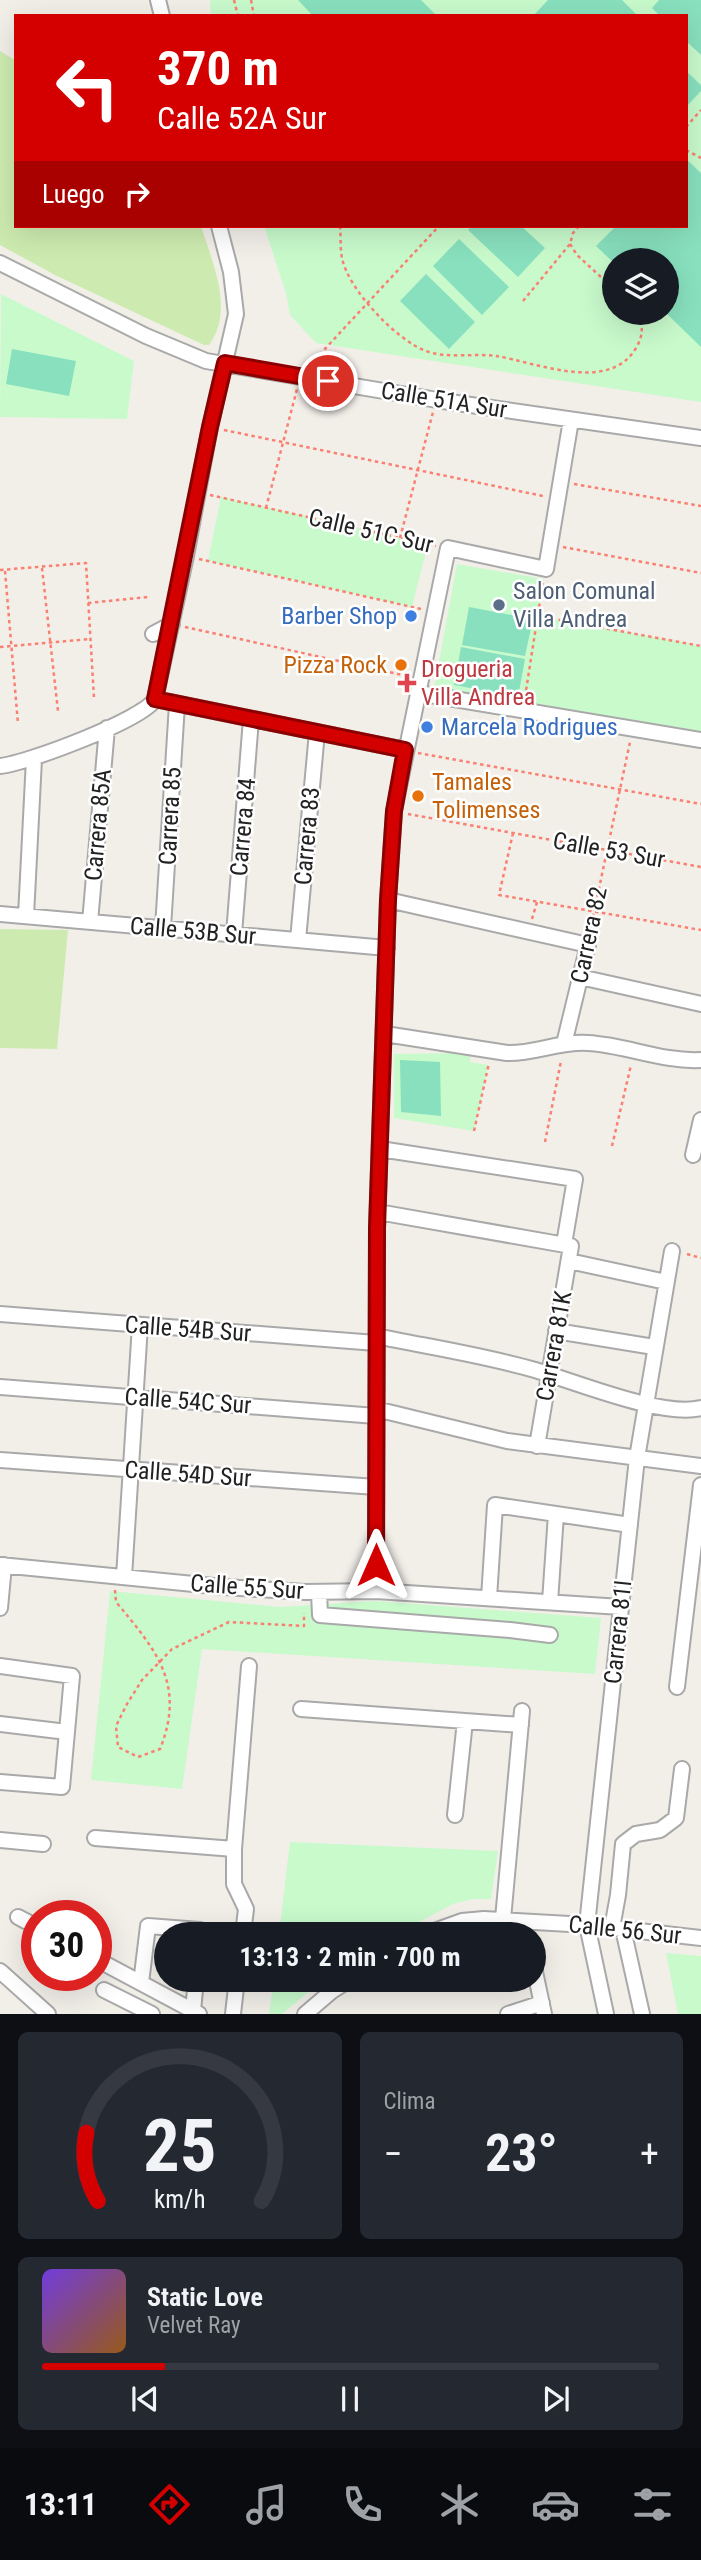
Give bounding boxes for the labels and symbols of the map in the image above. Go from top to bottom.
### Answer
pin [298,351,358,411]
street label: Calle 51A Sur [379,376,509,424]
street label: Calle 51C Sur [306,503,436,559]
place label: Salon Comunal Villa Andrea [513,577,656,633]
marker: Salon Comunal Villa Andrea [491,597,507,613]
place label: Barber Shop [281,602,397,630]
marker: Barber Shop [403,608,419,624]
place label: Pizza Rock [283,651,387,679]
place label: Drogueria Villa Andrea [421,655,535,711]
marker: Pizza Rock [393,657,409,673]
marker: Drogueria Villa Andrea [399,675,415,691]
place label: Marcela Rodrigues [441,713,618,741]
marker: Marcela Rodrigues [419,719,435,735]
street label: Carrera 85 [153,766,187,866]
street label: Carrera 85A [79,768,117,882]
place label: Tamales Tolimenses [432,768,540,824]
street label: Carrera 84 [225,777,261,877]
street label: Carrera 83 [289,786,325,886]
marker: Tamales Tolimenses [410,788,426,804]
street label: Calle 53 Sur [551,826,667,874]
street label: Carrera 82 [565,884,613,986]
street label: Calle 53B Sur [129,912,257,950]
street label: Carrera 81K [531,1289,577,1403]
street label: Calle 54B Sur [124,1311,252,1347]
street label: Calle 54C Sur [124,1383,252,1419]
street label: Calle 54D Sur [124,1456,252,1492]
position arrow [339,1528,413,1602]
street label: Calle 55 Sur [189,1569,305,1605]
street label: Carrera 81I [599,1579,637,1685]
speed limit sign: 30 [21,1900,112,1991]
street label: Calle 56 Sur [567,1910,683,1950]

